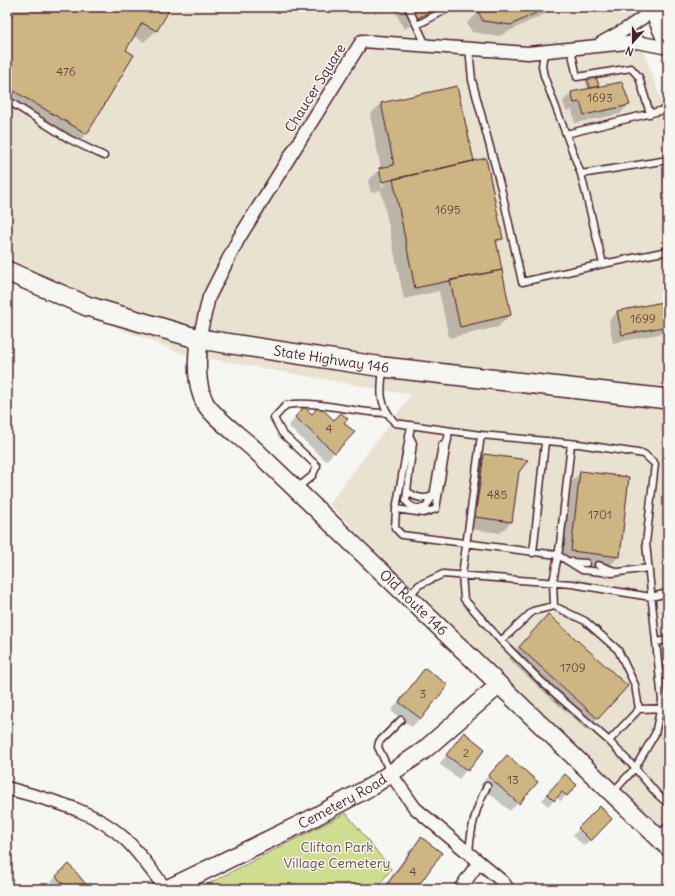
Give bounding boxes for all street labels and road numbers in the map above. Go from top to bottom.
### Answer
street label: Chaucer Square [281,40,349,136]
street label: State Highway 146 [272,341,390,377]
street label: Old Route 146 [376,566,451,639]
street label: Cemetery Road [295,770,390,833]

